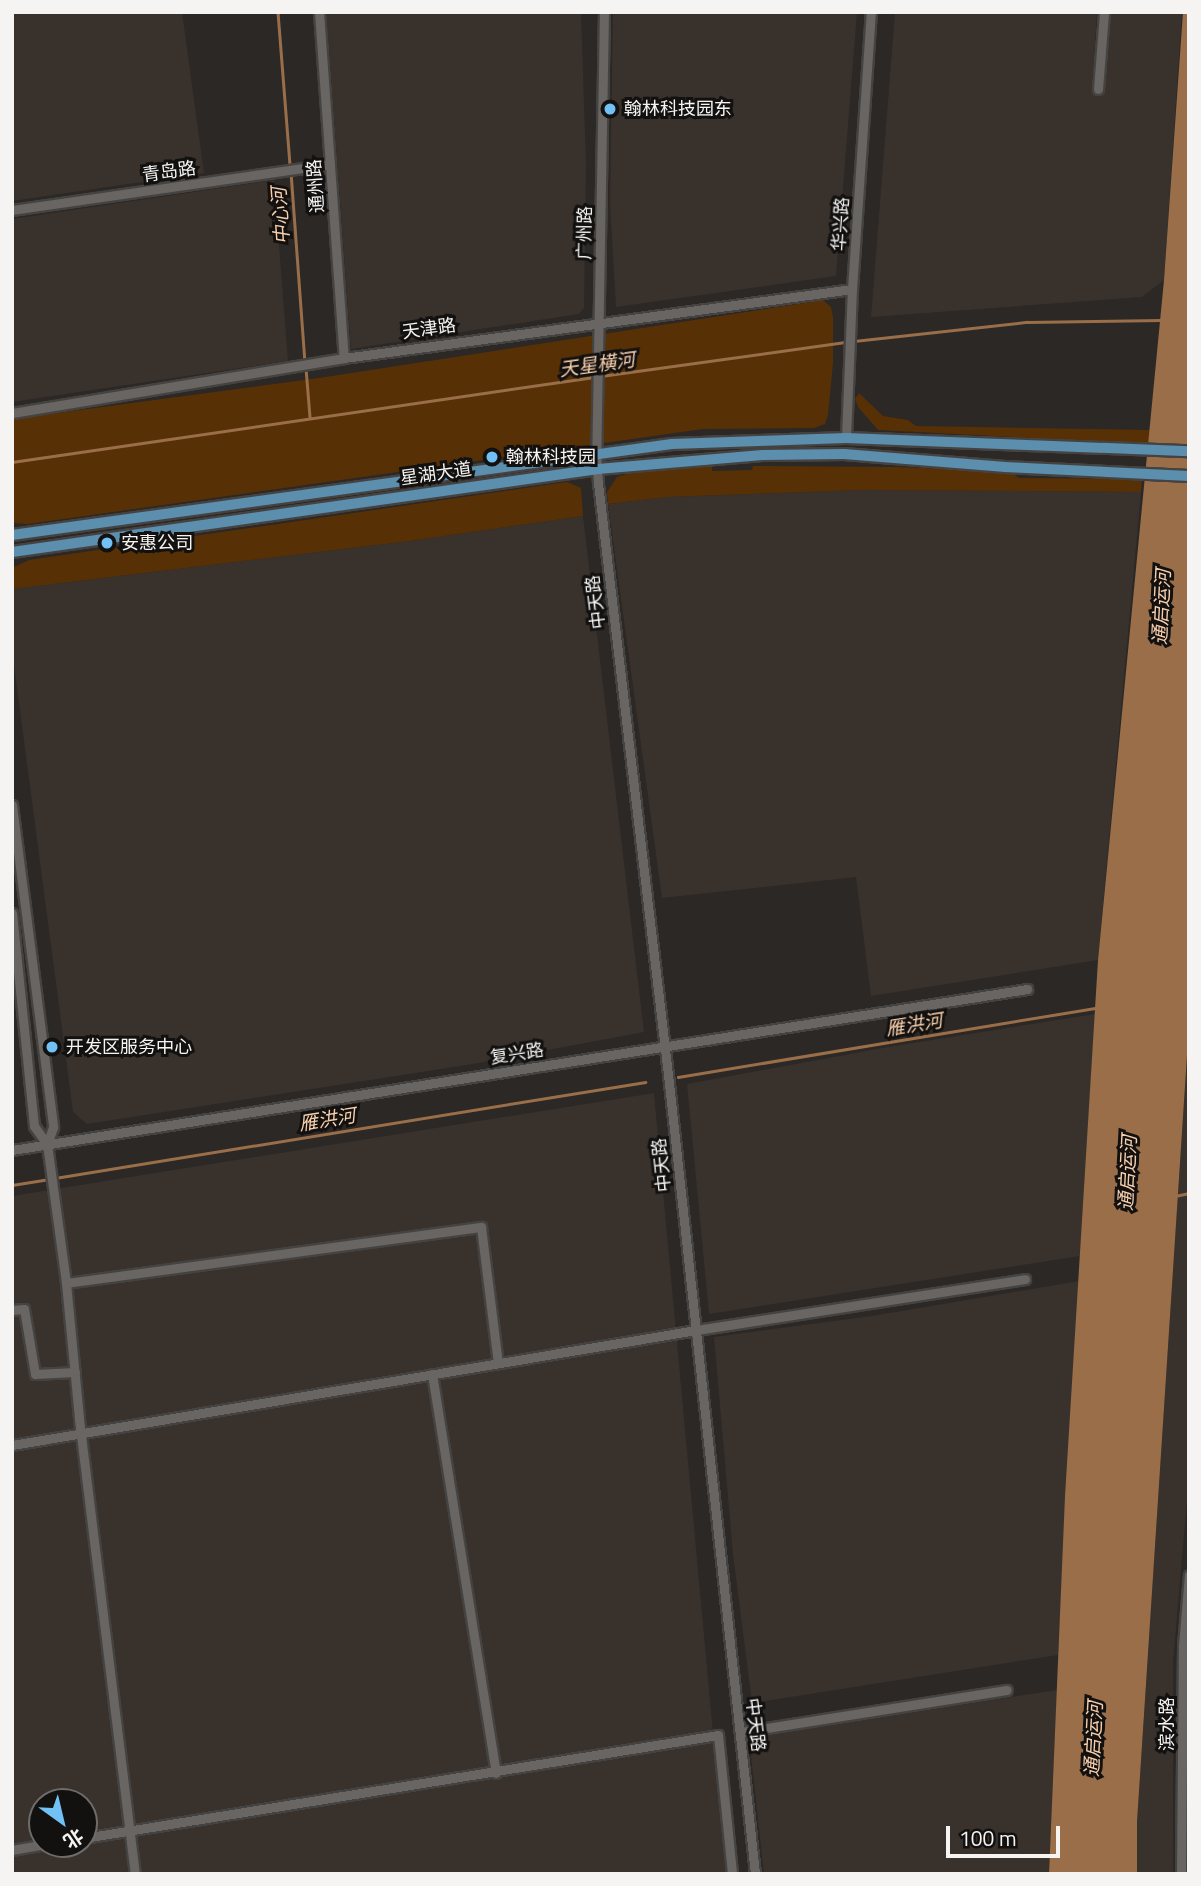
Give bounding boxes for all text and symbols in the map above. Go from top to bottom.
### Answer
place label: 翰林科技园东 [624,98,732,120]
marker: 翰林科技园东 [602,101,618,117]
street label: 青岛路 [141,158,197,186]
street label: 通州路 [303,158,329,214]
water label: 中心河 [267,187,293,245]
street label: 华兴路 [828,196,854,252]
street label: 广州路 [574,206,596,260]
street label: 天津路 [401,315,457,343]
water label: 天星横河 [558,347,636,381]
place label: 翰林科技园 [506,446,596,468]
marker: 翰林科技园 [484,449,500,465]
street label: 星湖大道 [399,458,473,490]
place label: 安惠公司 [121,532,193,554]
marker: 安惠公司 [99,535,115,551]
water label: 通启运河 [1148,568,1174,646]
street label: 中天路 [582,574,610,630]
water label: 雁洪河 [884,1008,944,1040]
place label: 开发区服务中心 [66,1036,192,1058]
marker: 开发区服务中心 [44,1039,60,1055]
street label: 复兴路 [489,1039,545,1069]
water label: 雁洪河 [297,1103,357,1135]
water label: 通启运河 [1114,1134,1140,1212]
street label: 中天路 [648,1137,676,1193]
street label: 中天路 [741,1697,769,1753]
street label: 滨水路 [1156,1697,1178,1751]
water label: 通启运河 [1080,1700,1106,1778]
north arrow [28,1788,98,1858]
scale bar [949,1812,1063,1856]
text: 北 [58,1822,90,1856]
text: 100 m [959,1822,1016,1854]

